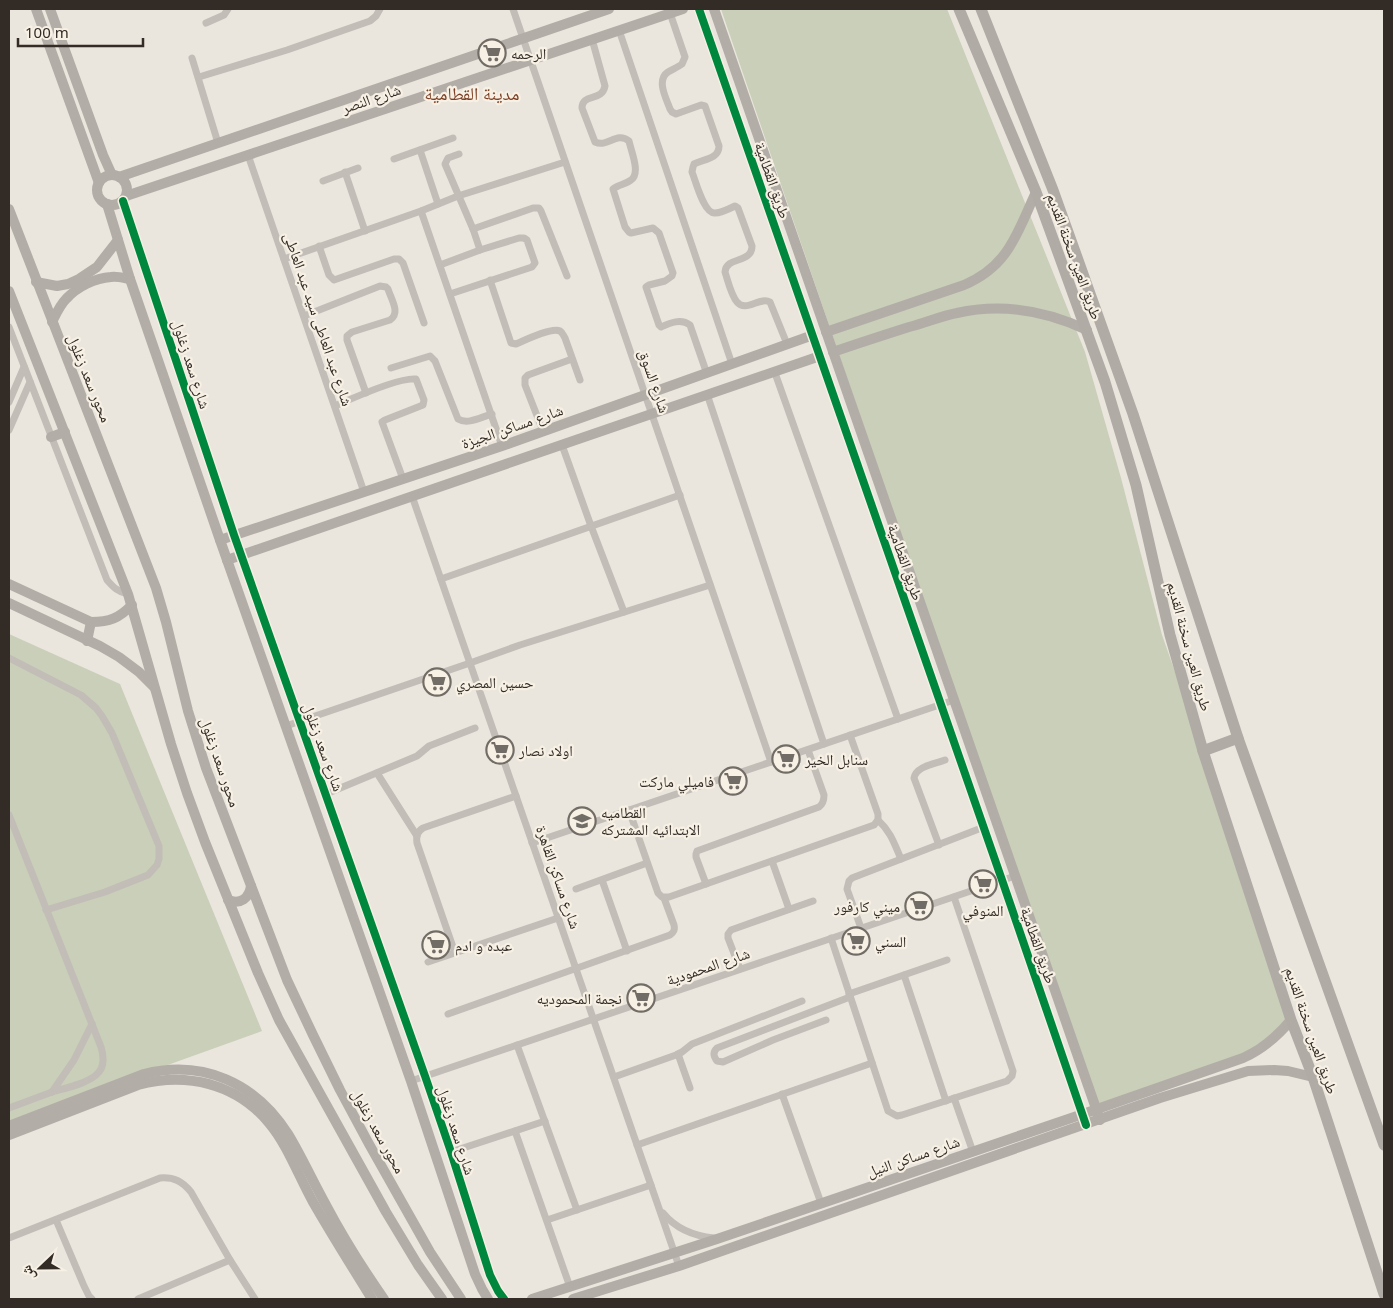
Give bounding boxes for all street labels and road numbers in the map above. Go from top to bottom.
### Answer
street label: شارع النصر [338,79,404,119]
street label: طريق القطامية [750,139,795,221]
street label: طريق العين سخنة القديم [1042,190,1107,322]
street label: شارع عبد العاطى سيد عبد العاطى [279,229,358,409]
street label: شارع سعد زغلول [167,317,216,412]
street label: محور سعد زغلول [62,331,117,426]
street label: شارع السوق [634,347,675,416]
street label: شارع مساكن الجيزة [459,399,566,454]
street label: طريق القطامية [883,521,928,603]
street label: طريق العين سخنة القديم [1162,579,1217,713]
street label: شارع سعد زغلول [298,700,349,794]
street label: محور سعد زغلول [195,714,246,810]
street label: شارع مساكن القاهرة [531,823,586,932]
street label: طريق القطامية [1016,904,1061,986]
street label: شارع المحمودية [664,942,753,991]
street label: طريق العين سخنة القديم [1280,964,1343,1097]
street label: شارع سعد زغلول [432,1083,481,1178]
street label: محور سعد زغلول [347,1085,411,1177]
street label: شارع مساكن النيل [864,1131,963,1182]

